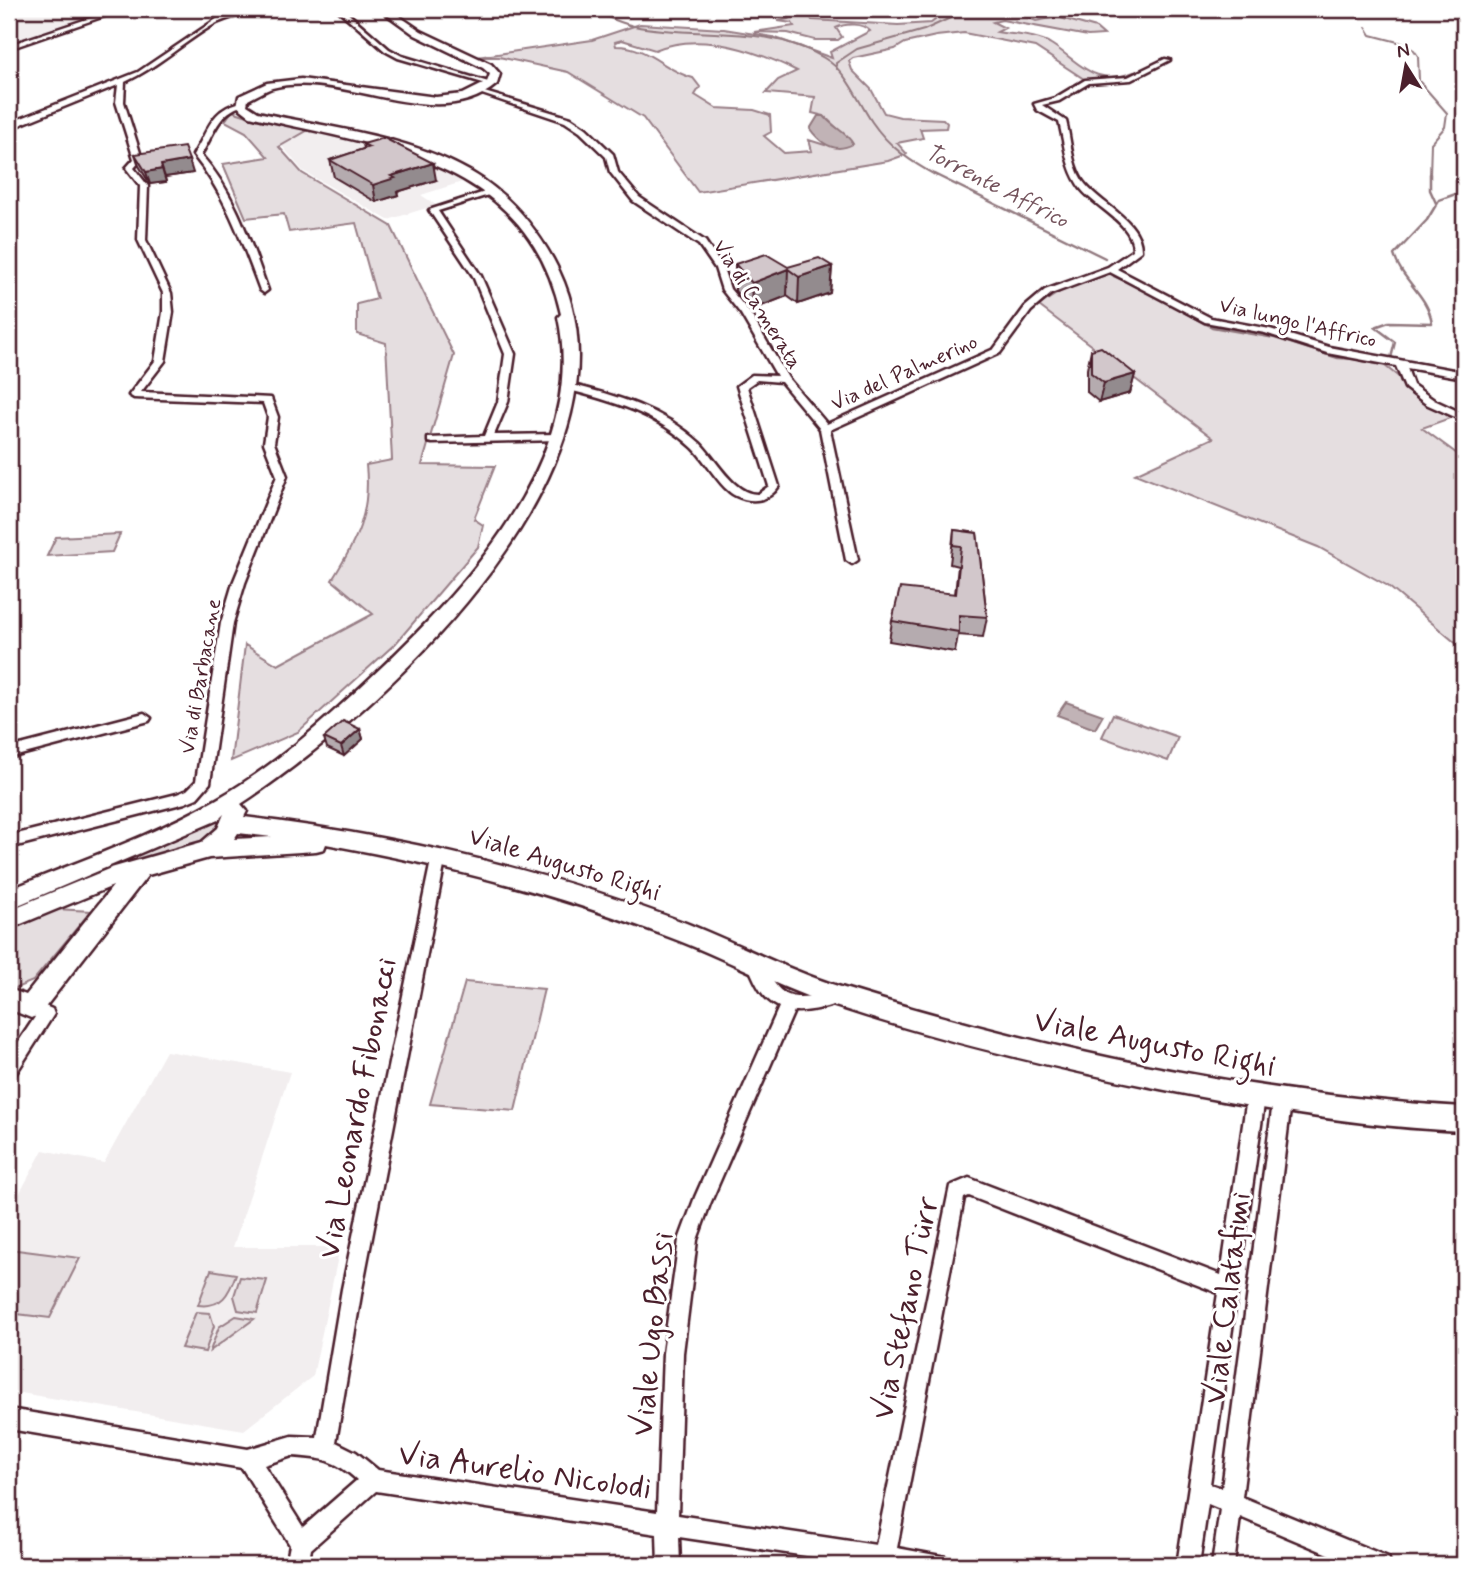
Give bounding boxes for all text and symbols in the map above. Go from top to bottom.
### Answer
north arrow [1372,32,1442,102]
text: N [1394,37,1412,64]
water label: Torrente Affrico [919,138,1074,236]
street label: Via di Camerata [706,234,808,375]
street label: Via lungo l'Affrico [1216,291,1379,356]
street label: Via del Palmerino [827,328,982,418]
street label: Via di Barbacane [174,596,228,756]
street label: Viale Augusto Righi [463,820,665,913]
street label: Via Leonardo Fibonacci [308,954,408,1263]
street label: Viale Augusto Righi [1030,1000,1279,1091]
street label: Viale Calatafimi [1194,1190,1262,1407]
street label: Via Stefano Türr [862,1192,950,1424]
street label: Viale Ugo Bassi [621,1230,685,1438]
street label: Via Aurelio Nicolodi [396,1433,654,1511]

